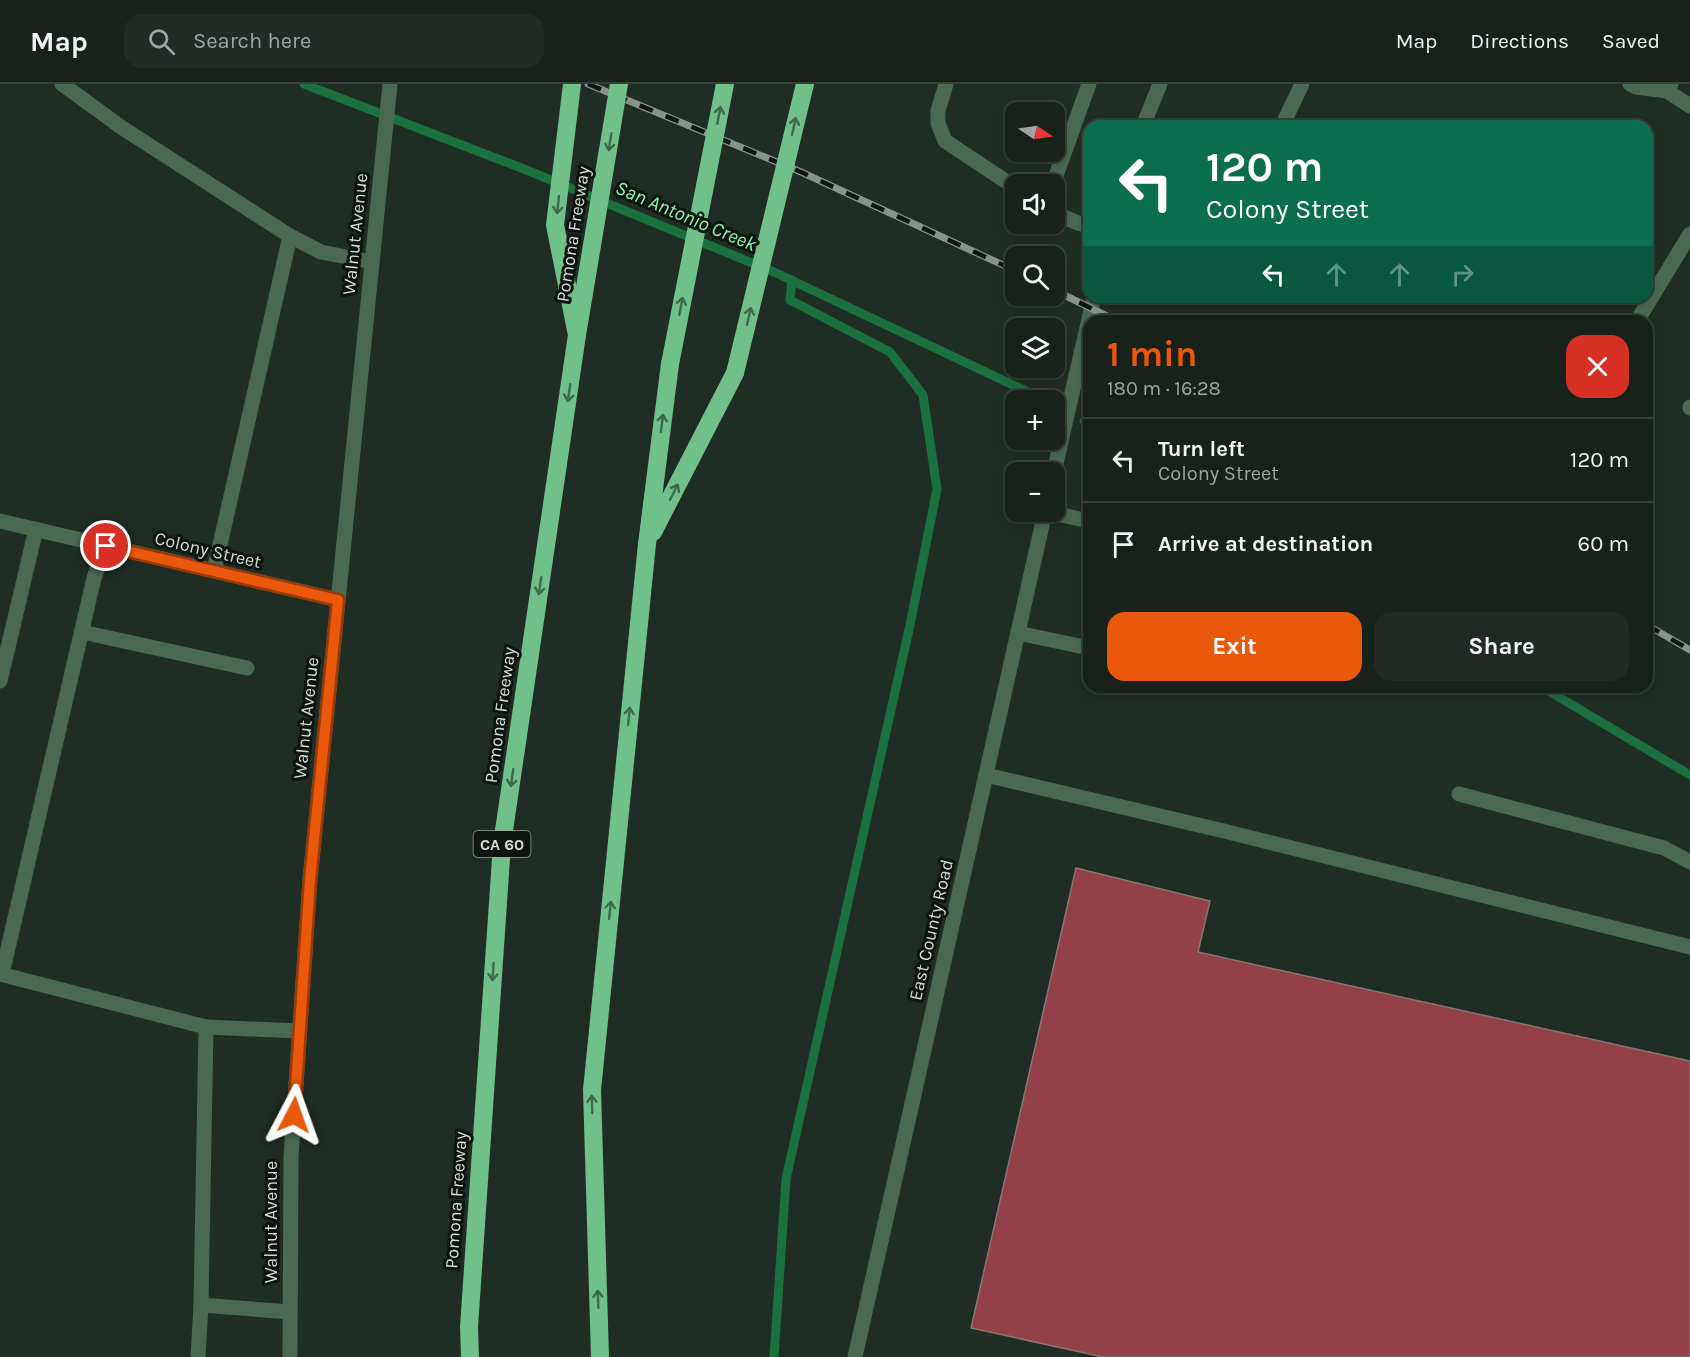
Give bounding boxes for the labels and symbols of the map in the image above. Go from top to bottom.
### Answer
north arrow [1005,102,1065,162]
one-way arrow [714,105,725,125]
one-way arrow [789,117,801,136]
one-way arrow [604,131,615,151]
street label: Pomona Freeway [551,164,595,304]
street label: Walnut Avenue [338,172,372,296]
water label: San Antonio Creek [612,176,761,256]
one-way arrow [552,194,563,214]
one-way arrow [676,297,687,316]
one-way arrow [743,307,755,326]
one-way arrow [563,382,574,402]
one-way arrow [657,414,668,434]
one-way arrow [668,483,680,501]
pin [80,520,131,571]
street label: Colony Street [153,527,264,573]
one-way arrow [535,575,546,595]
street label: Pomona Freeway [480,645,521,785]
street label: Walnut Avenue [289,656,323,780]
one-way arrow [624,706,635,726]
one-way arrow [506,768,517,788]
road number: CA 60 [474,831,530,857]
street label: East County Road [904,857,958,1003]
one-way arrow [605,900,616,920]
one-way arrow [488,962,499,982]
position arrow [262,1083,326,1147]
one-way arrow [586,1094,598,1114]
street label: Pomona Freeway [440,1130,472,1269]
street label: Walnut Avenue [260,1161,282,1283]
one-way arrow [592,1289,604,1309]

